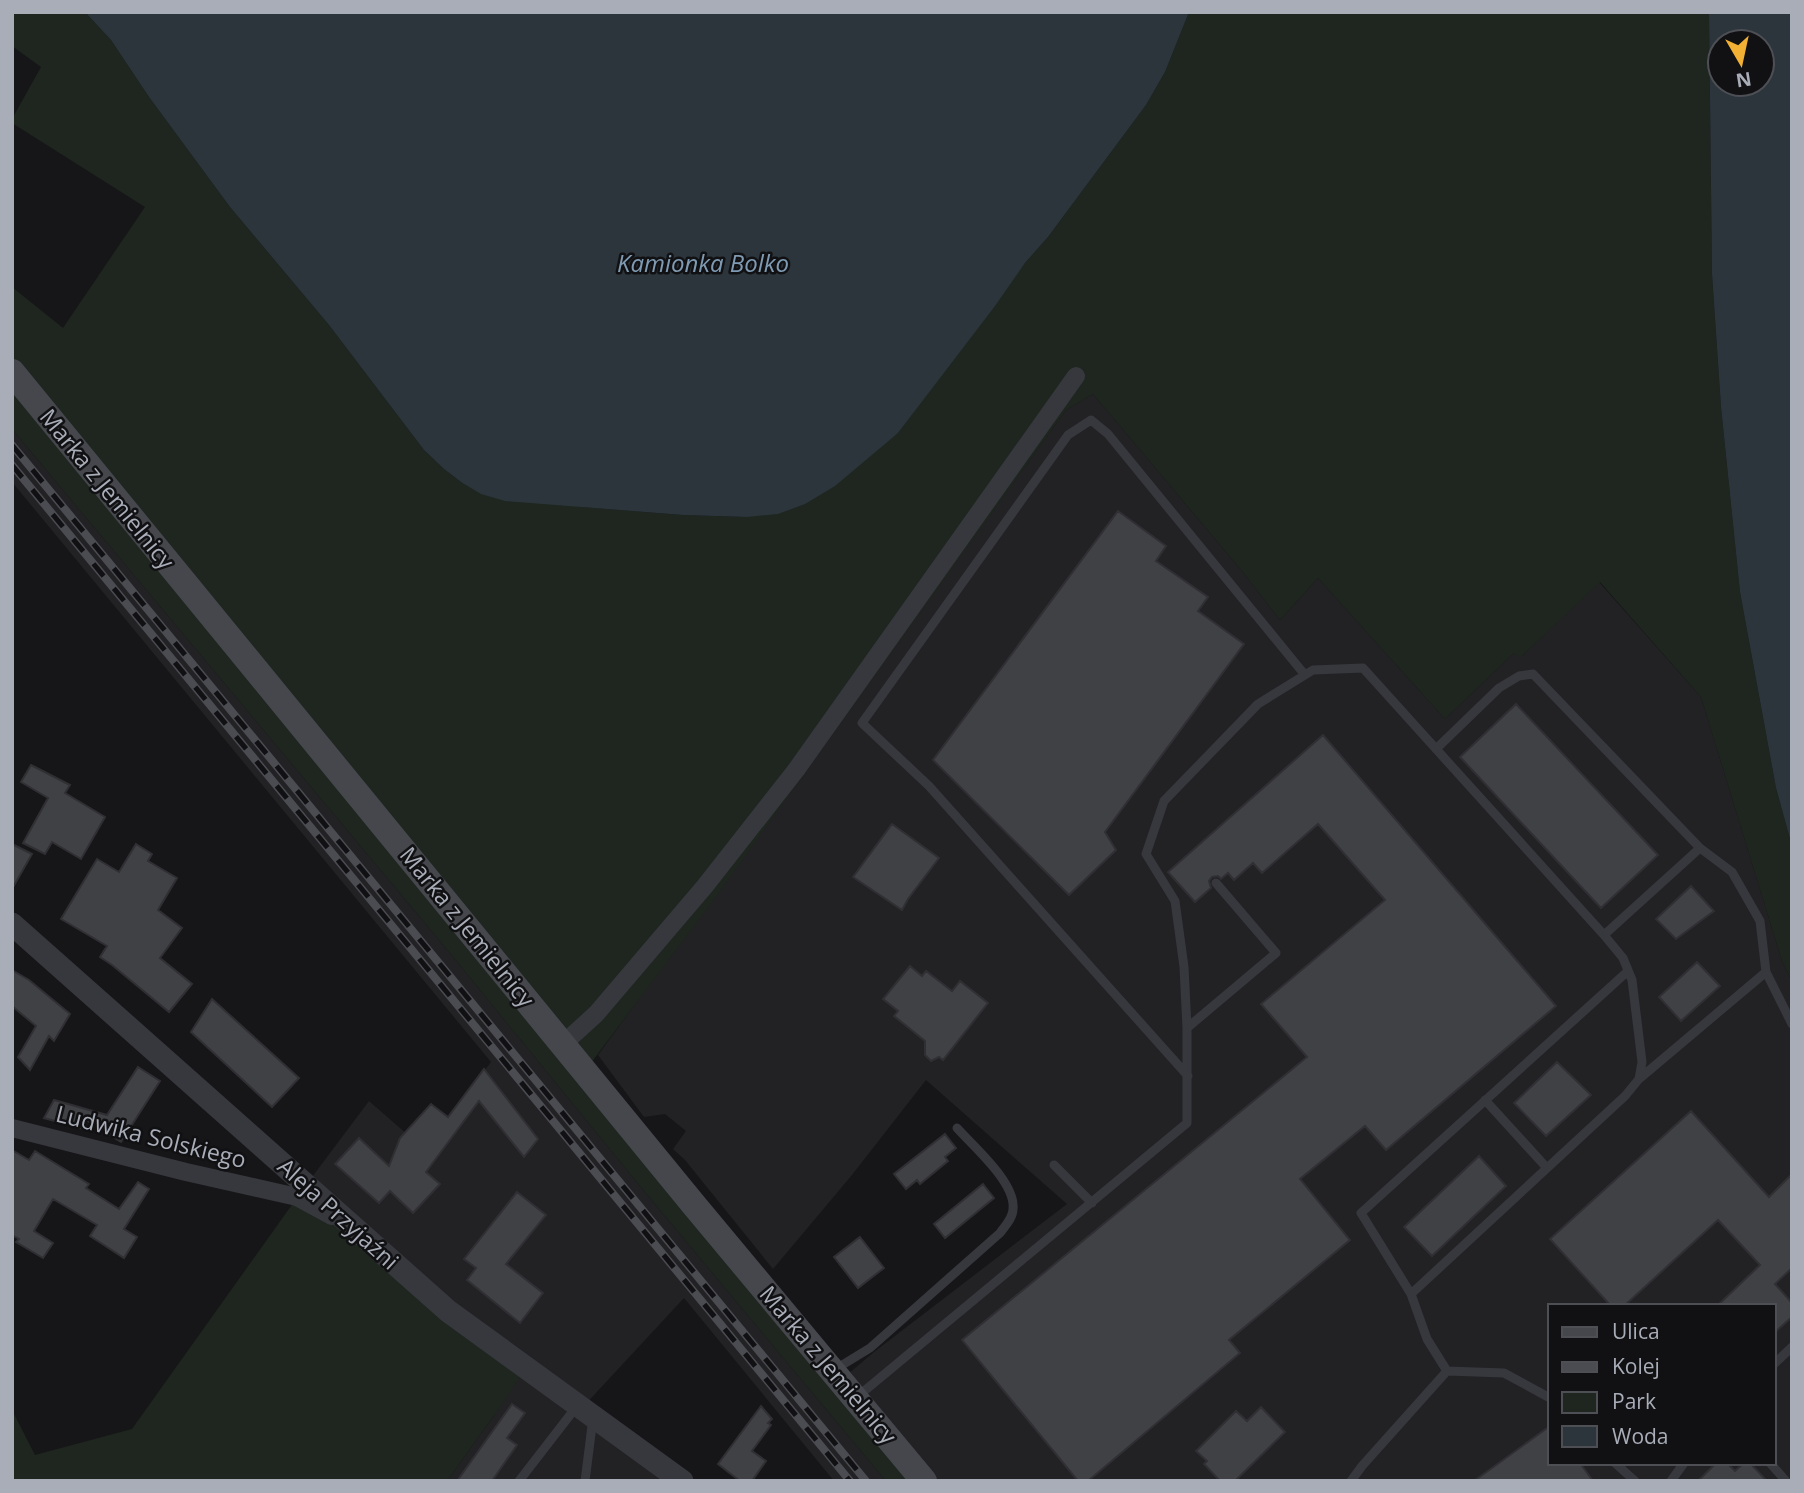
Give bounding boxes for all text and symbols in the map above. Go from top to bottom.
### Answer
north arrow [1706,28,1776,98]
text: N [1734,66,1753,94]
water label: Kamionka Bolko [617,246,789,279]
street label: Marka z Jemielnicy [33,401,183,576]
street label: Marka z Jemielnicy [393,839,543,1014]
street label: Ludwika Solskiego [53,1097,250,1175]
street label: Aleja Przyjaźni [271,1150,406,1276]
street label: Marka z Jemielnicy [753,1278,905,1451]
legend [1548,1304,1776,1465]
text: Ulica [1612,1317,1660,1345]
text: Kolej [1612,1352,1660,1380]
text: Park [1612,1387,1656,1415]
text: Woda [1612,1422,1669,1450]

